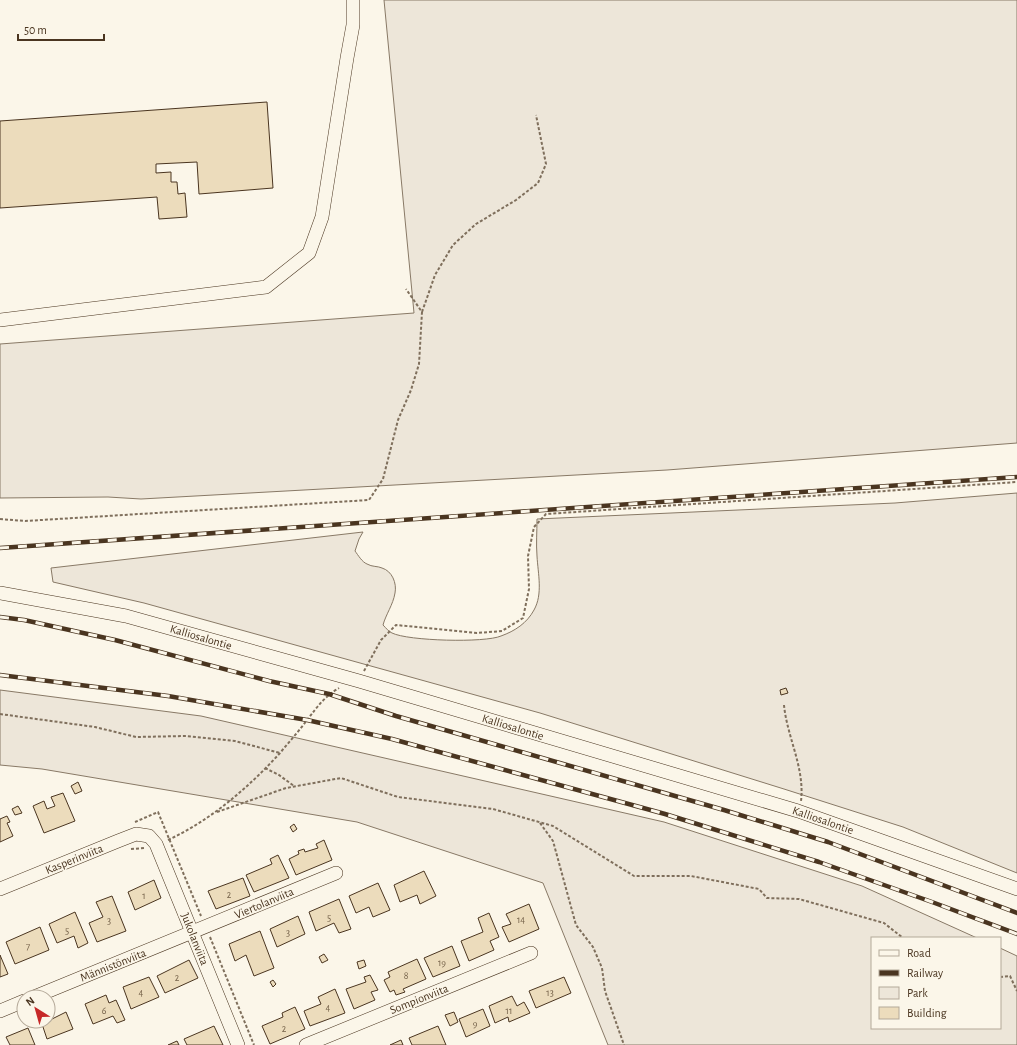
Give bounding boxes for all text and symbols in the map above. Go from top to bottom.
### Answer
scale bar [18,16,104,42]
text: 50 m [24,24,47,36]
street label: Kalliosalontie [169,622,233,652]
street label: Kalliosalontie [481,712,545,742]
street label: Kalliosalontie [791,804,855,836]
street label: Kasperinviita [43,842,105,876]
street label: Viertolanviita [233,885,296,921]
house number: 2 [227,890,232,900]
house number: 1 [142,891,146,901]
street label: Jukolanviita [179,911,211,967]
house number: 5 [327,913,331,923]
house number: 14 [517,915,525,925]
house number: 3 [107,916,111,926]
house number: 5 [65,926,69,936]
house number: 3 [286,928,290,938]
legend [871,937,1001,1029]
house number: 7 [26,942,30,952]
street label: Männistönviita [78,946,148,984]
text: Road [907,947,931,959]
house number: 19 [438,958,446,968]
text: Railway [907,967,943,980]
house number: 8 [404,971,409,981]
house number: 2 [175,973,180,983]
street label: Sompionviita [388,982,450,1016]
text: Park [907,987,928,999]
house number: 4 [139,988,144,998]
house number: 13 [546,988,554,998]
north arrow [16,989,56,1029]
text: N [24,995,37,1008]
house number: 4 [326,1003,331,1013]
house number: 6 [102,1006,107,1016]
house number: 11 [506,1006,512,1016]
text: Building [907,1007,947,1019]
house number: 9 [473,1019,478,1029]
house number: 2 [282,1024,287,1034]

